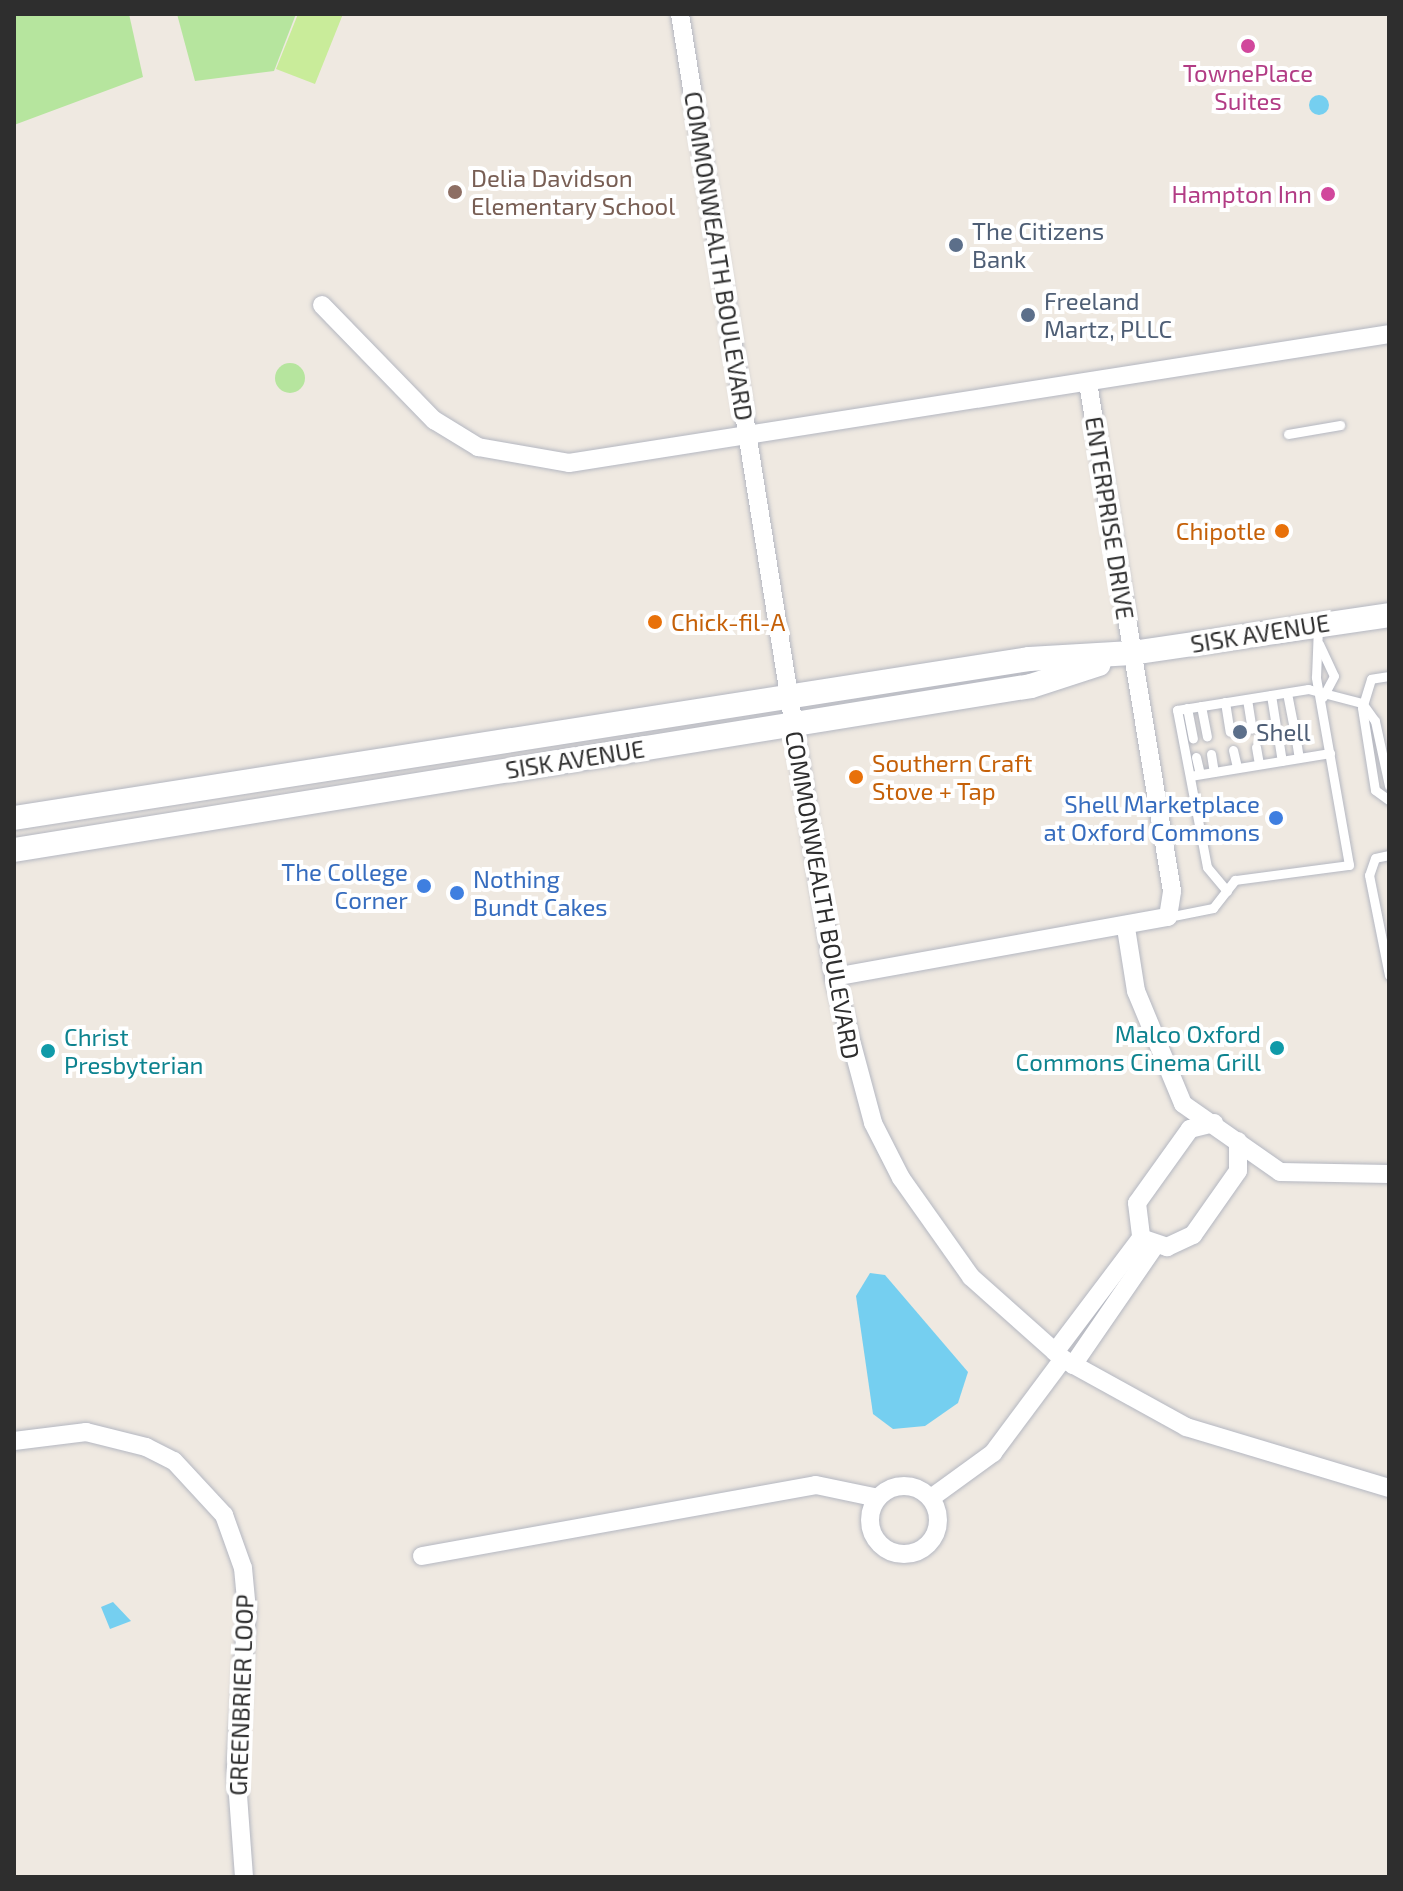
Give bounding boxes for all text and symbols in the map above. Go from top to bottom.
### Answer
marker: TownePlace Suites [1239,37,1257,55]
place label: TownePlace Suites [1183,59,1313,115]
street label: COMMONWEALTH BOULEVARD [679,89,759,423]
place label: Delia Davidson Elementary School [471,164,676,220]
place label: Hampton Inn [1172,180,1312,208]
marker: Delia Davidson Elementary School [446,183,464,201]
marker: Hampton Inn [1319,185,1337,203]
place label: The Citizens Bank [972,217,1104,273]
marker: The Citizens Bank [947,236,965,254]
place label: Freeland Martz, PLLC [1044,287,1172,343]
marker: Freeland Martz, PLLC [1019,306,1037,324]
street label: ENTERPRISE DRIVE [1080,414,1140,622]
place label: Chipotle [1176,517,1266,545]
marker: Chipotle [1273,522,1291,540]
place label: Chick-fil-A [671,608,785,636]
street label: SISK AVENUE [1188,608,1332,658]
marker: Chick-fil-A [646,613,664,631]
place label: Shell [1256,718,1311,746]
marker: Shell [1231,723,1249,741]
street label: COMMONWEALTH BOULEVARD [780,729,866,1061]
street label: SISK AVENUE [503,734,647,784]
place label: Southern Craft Stove + Tap [872,749,1032,805]
marker: Southern Craft Stove + Tap [847,768,865,786]
place label: Shell Marketplace at Oxford Commons [1043,790,1260,846]
marker: Shell Marketplace at Oxford Commons [1267,809,1285,827]
place label: The College Corner [281,858,408,914]
place label: Nothing Bundt Cakes [473,865,608,921]
marker: The College Corner [415,877,433,895]
marker: Nothing Bundt Cakes [448,884,466,902]
place label: Malco Oxford Commons Cinema Grill [1016,1020,1261,1076]
place label: Christ Presbyterian [64,1023,204,1079]
marker: Malco Oxford Commons Cinema Grill [1268,1039,1286,1057]
marker: Christ Presbyterian [39,1042,57,1060]
street label: GREENBRIER LOOP [223,1594,259,1796]

